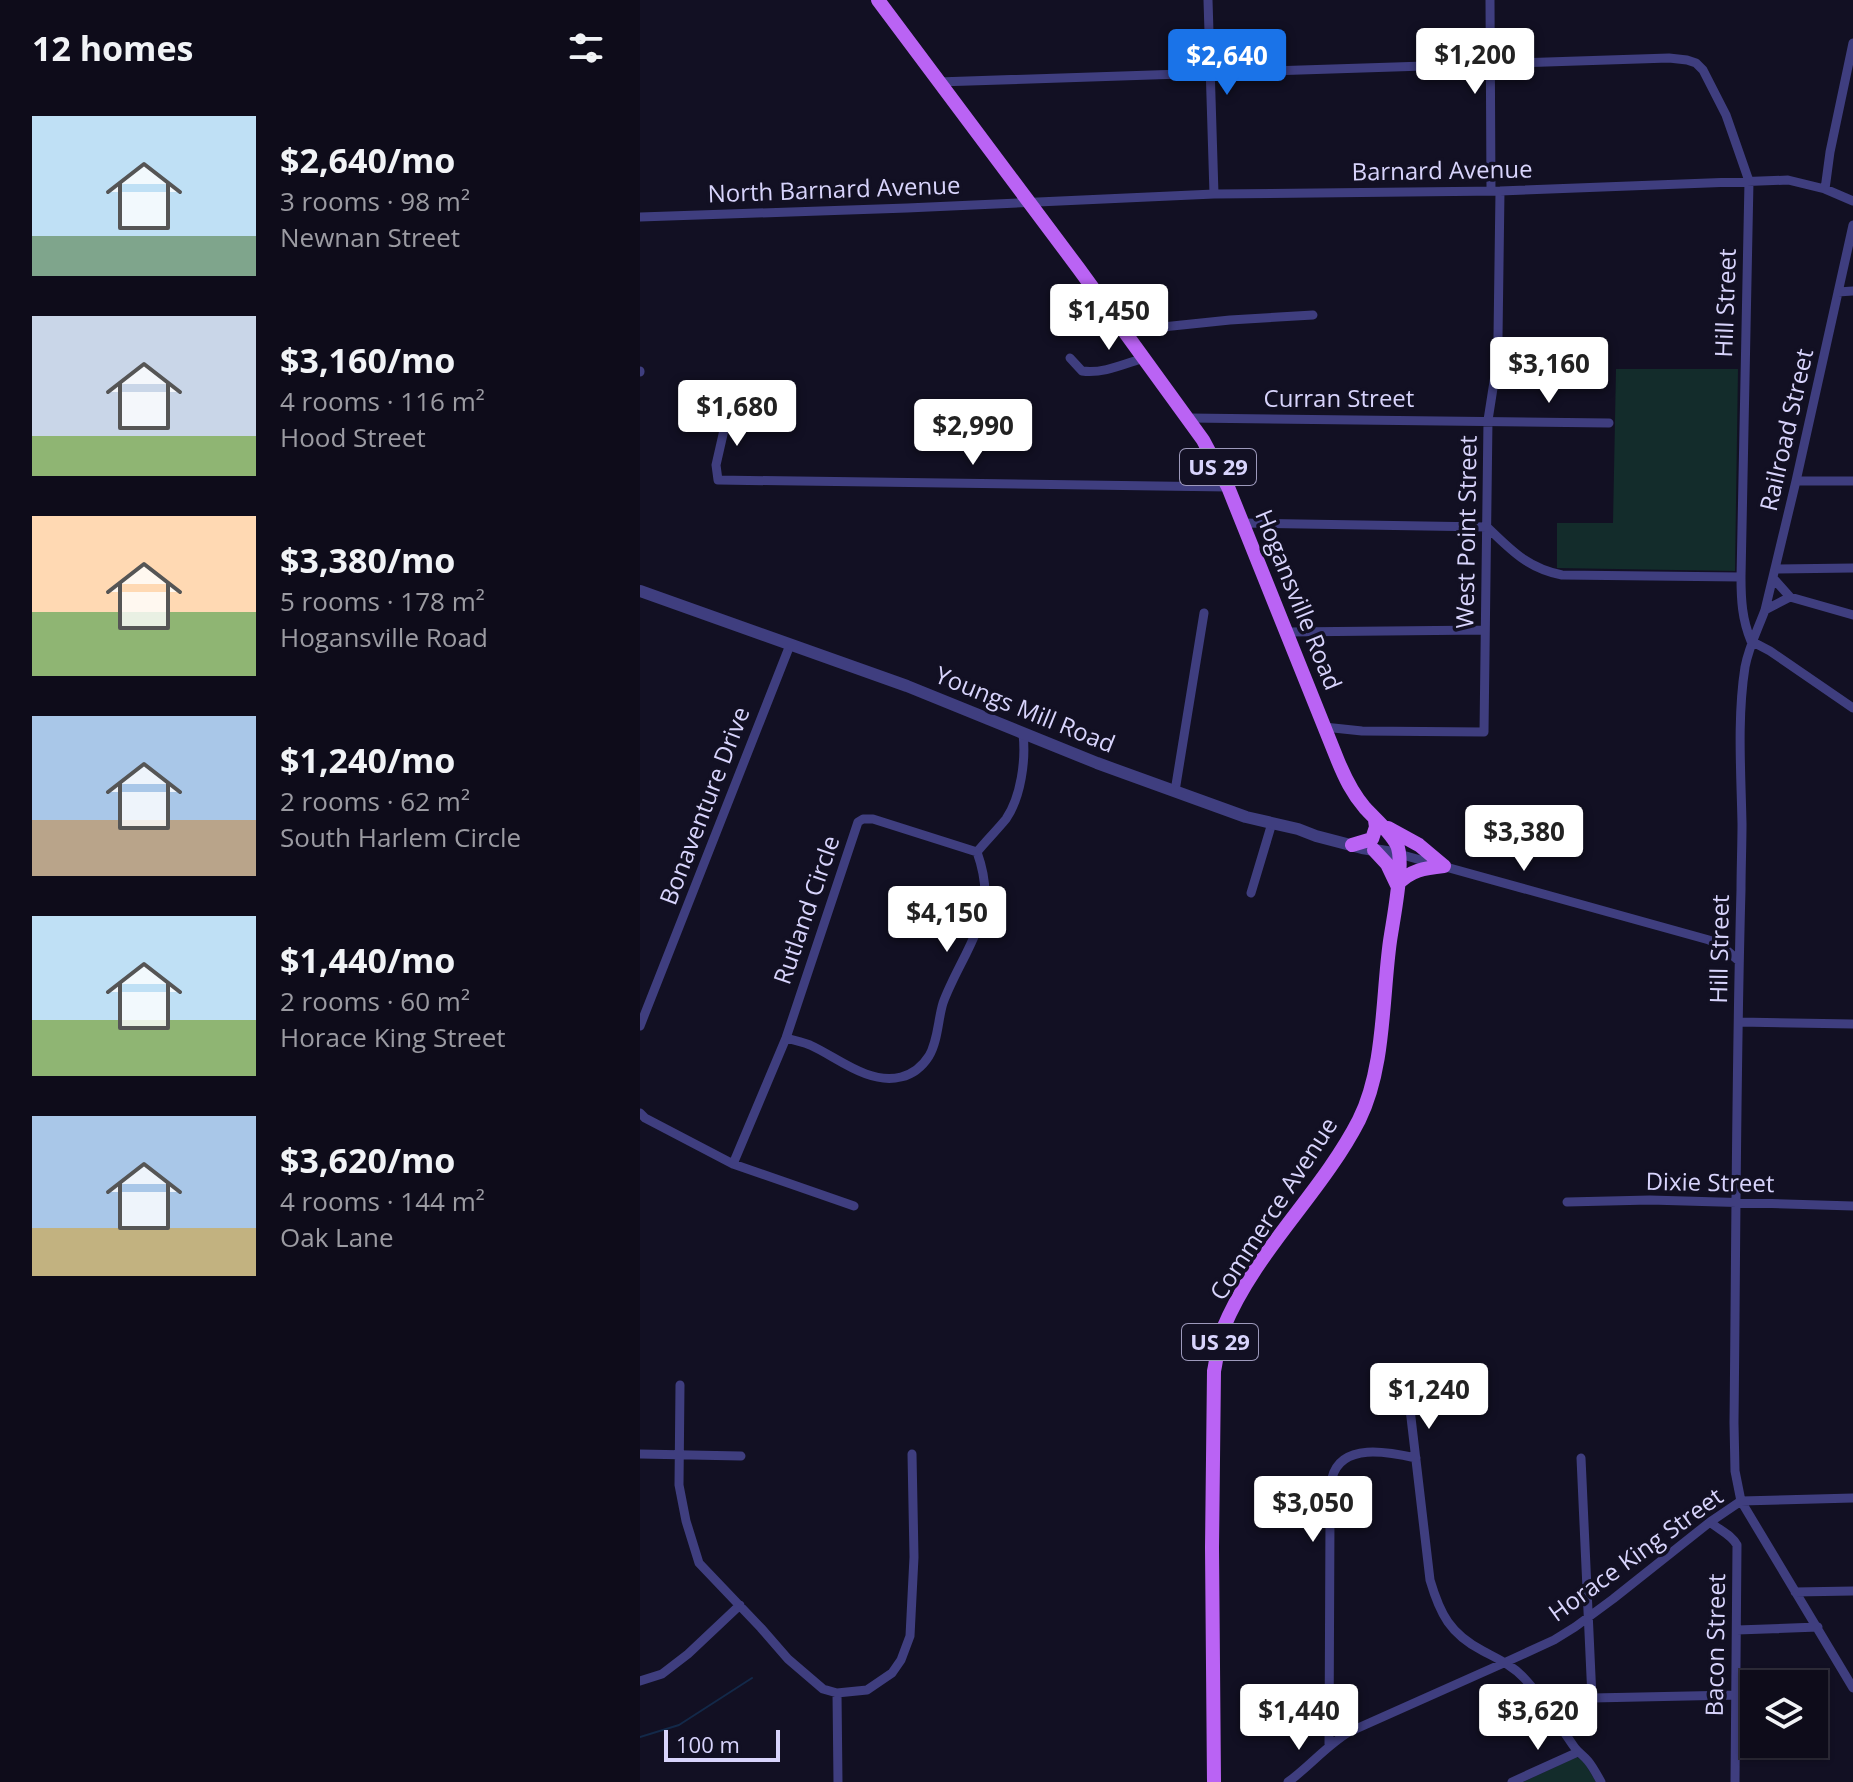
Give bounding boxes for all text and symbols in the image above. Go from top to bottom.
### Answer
text: 12 homes [32,25,193,71]
icon: filters [564,26,608,70]
pin: $1,200 [1410,28,1540,96]
pin: $2,640 [1162,29,1292,97]
text: $1,200 [1434,36,1516,72]
text: $2,640 [1186,37,1268,73]
text: $2,640/mo [280,137,455,183]
icon: home [96,148,192,244]
street label: Barnard Avenue [1351,151,1533,188]
street label: North Barnard Avenue [707,168,961,209]
text: 3 rooms · 98 m² [280,183,470,219]
text: Newnan Street [280,219,460,255]
street label: Hill Street [1706,248,1743,358]
pin: $1,450 [1044,284,1174,352]
text: $1,450 [1068,292,1150,328]
text: $3,160/mo [280,337,455,383]
pin: $3,160 [1484,337,1614,405]
text: $3,160 [1508,345,1590,381]
street label: Railroad Street [1751,345,1820,514]
icon: home [96,348,192,444]
pin: $1,680 [672,380,802,448]
street label: Curran Street [1264,381,1414,414]
text: 4 rooms · 116 m² [280,383,485,419]
text: $1,680 [696,388,778,424]
pin: $2,990 [908,399,1038,467]
text: $2,990 [932,407,1014,443]
text: Hood Street [280,419,426,455]
street label: West Point Street [1447,435,1484,629]
road number: US 29 [1180,449,1256,485]
street label: Hogansville Road [1248,504,1351,695]
text: $3,380/mo [280,537,455,583]
icon: home [96,548,192,644]
text: 5 rooms · 178 m² [280,583,485,619]
text: Hogansville Road [280,619,488,655]
street label: Youngs Mill Road [931,657,1120,760]
street label: Bonaventure Drive [651,702,757,909]
text: $1,240/mo [280,737,455,783]
icon: home [96,748,192,844]
text: 2 rooms · 62 m² [280,783,470,819]
pin: $3,380 [1459,805,1589,873]
text: $3,380 [1483,813,1565,849]
text: South Harlem Circle [280,819,521,855]
street label: Rutland Circle [765,831,846,988]
pin: $4,150 [882,886,1012,954]
text: $4,150 [906,894,988,930]
street label: Hill Street [1701,894,1736,1004]
text: $1,440/mo [280,937,455,983]
icon: home [96,948,192,1044]
text: 2 rooms · 60 m² [280,983,470,1019]
text: Horace King Street [280,1019,506,1055]
street label: Commerce Avenue [1201,1110,1344,1306]
text: $3,620/mo [280,1137,455,1183]
icon: home [96,1148,192,1244]
street label: Dixie Street [1645,1164,1775,1199]
text: 4 rooms · 144 m² [280,1183,485,1219]
text: Oak Lane [280,1219,394,1255]
road number: US 29 [1182,1324,1258,1360]
pin: $1,240 [1364,1363,1494,1431]
text: $1,240 [1388,1371,1470,1407]
pin: $3,050 [1248,1476,1378,1544]
street label: Horace King Street [1541,1479,1729,1628]
text: $3,050 [1272,1484,1354,1520]
street label: Bacon Street [1697,1573,1732,1717]
map controls [1740,1670,1828,1758]
button: layers [1740,1670,1828,1758]
pin: $1,440 [1234,1684,1364,1752]
pin: $3,620 [1473,1684,1603,1752]
text: $1,440 [1258,1692,1340,1728]
text: $3,620 [1497,1692,1579,1728]
scale bar [664,1726,780,1762]
text: 100 m [676,1729,740,1759]

